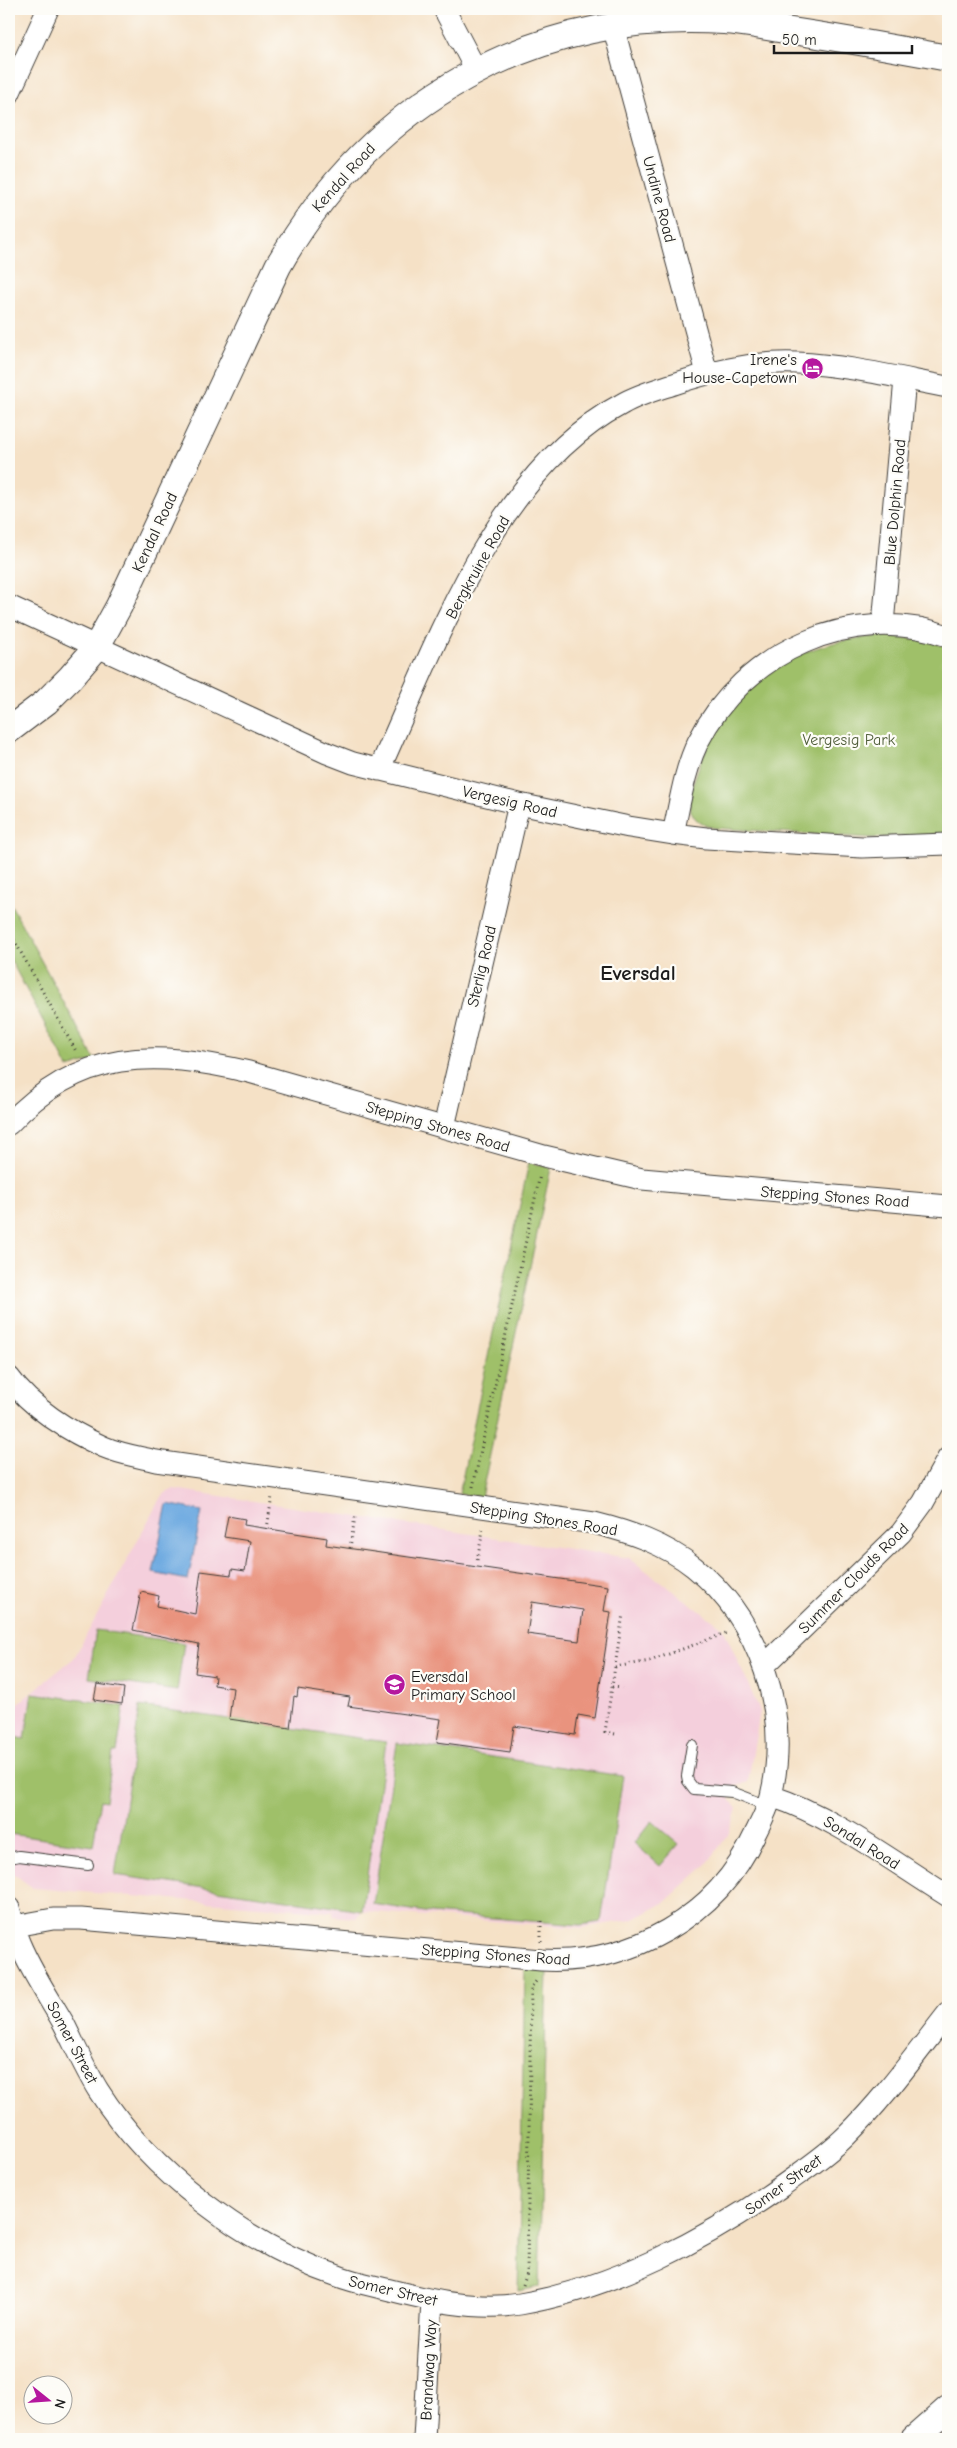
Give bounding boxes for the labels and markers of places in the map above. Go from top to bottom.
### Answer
place label: Irene's House-Capetown [682,351,797,387]
hotel icon: Irene's House-Capetown [801,356,825,380]
place label: Eversdal Primary School [411,1668,516,1704]
school or university icon: Eversdal Primary School [383,1673,407,1697]

